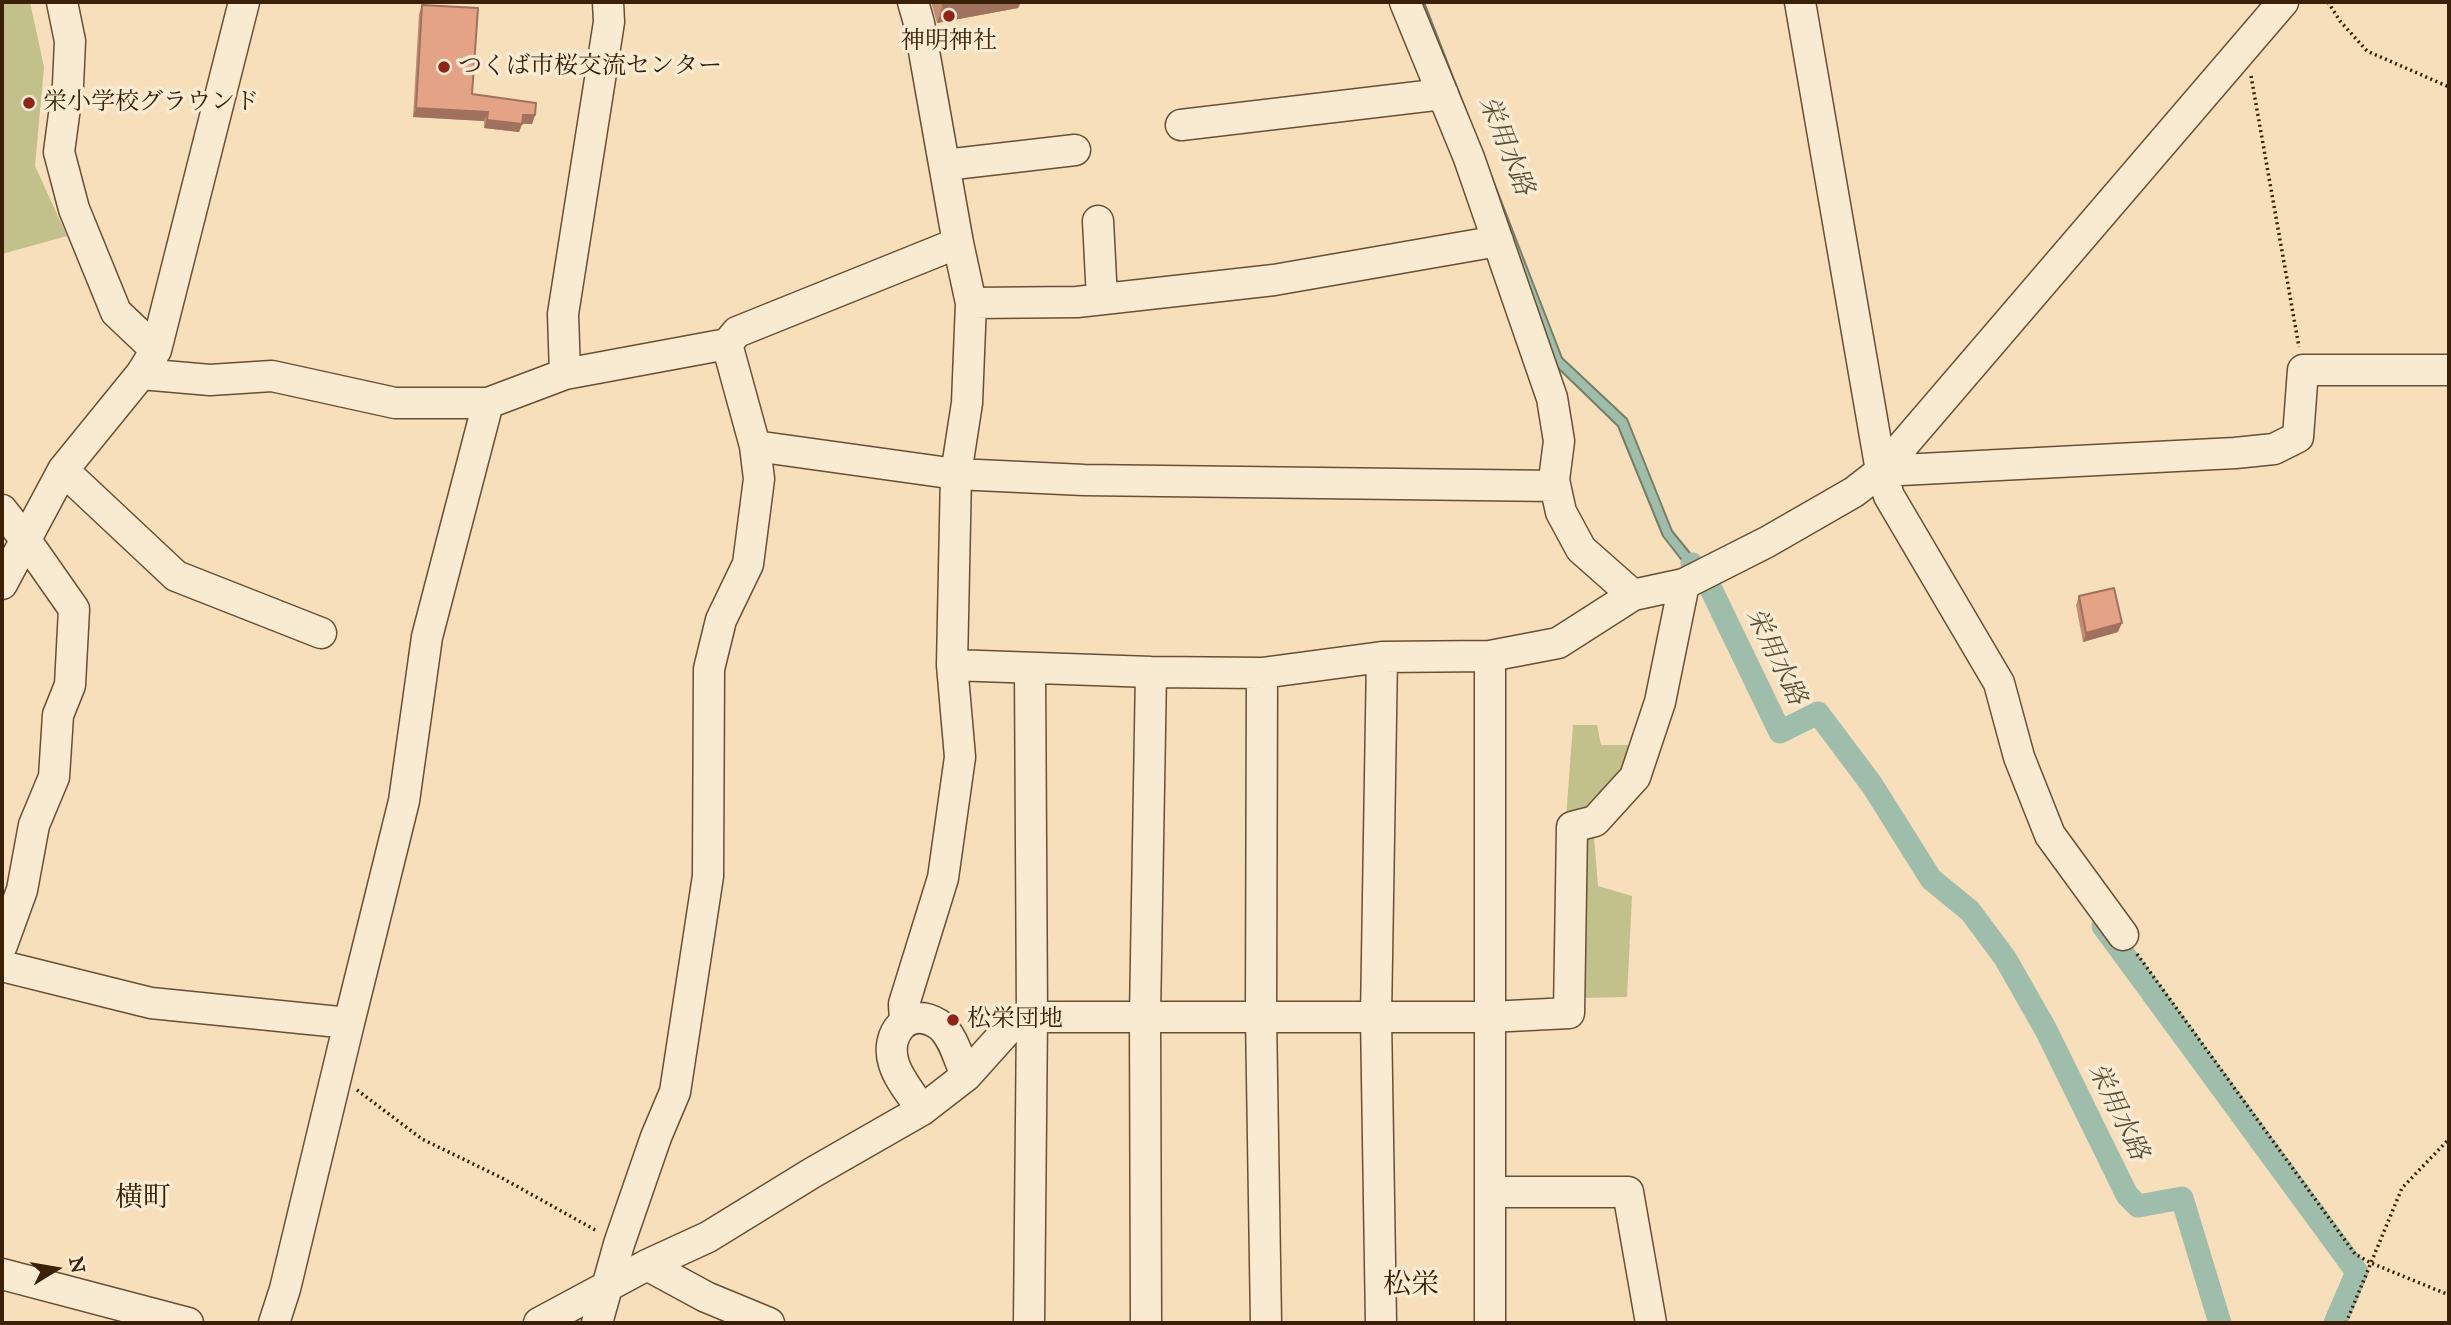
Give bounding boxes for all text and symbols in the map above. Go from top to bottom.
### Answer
marker: 神明神社 [941,8,957,24]
place label: 神明神社 [901,28,997,56]
place label: つくば市桜交流センター [458,53,722,81]
marker: つくば市桜交流センター [436,59,452,75]
place label: 栄小学校グラウンド [43,89,259,117]
water label: 栄用水路 [1471,92,1539,200]
marker: 栄小学校グラウンド [21,95,37,111]
water label: 栄用水路 [1738,603,1812,711]
place label: 松栄団地 [967,1006,1063,1034]
marker: 松栄団地 [945,1012,961,1028]
water label: 栄用水路 [2080,1058,2154,1166]
district label: 横町 [115,1182,171,1216]
north arrow [21,1234,91,1304]
text: N [64,1255,90,1275]
district label: 松栄 [1383,1269,1439,1303]

